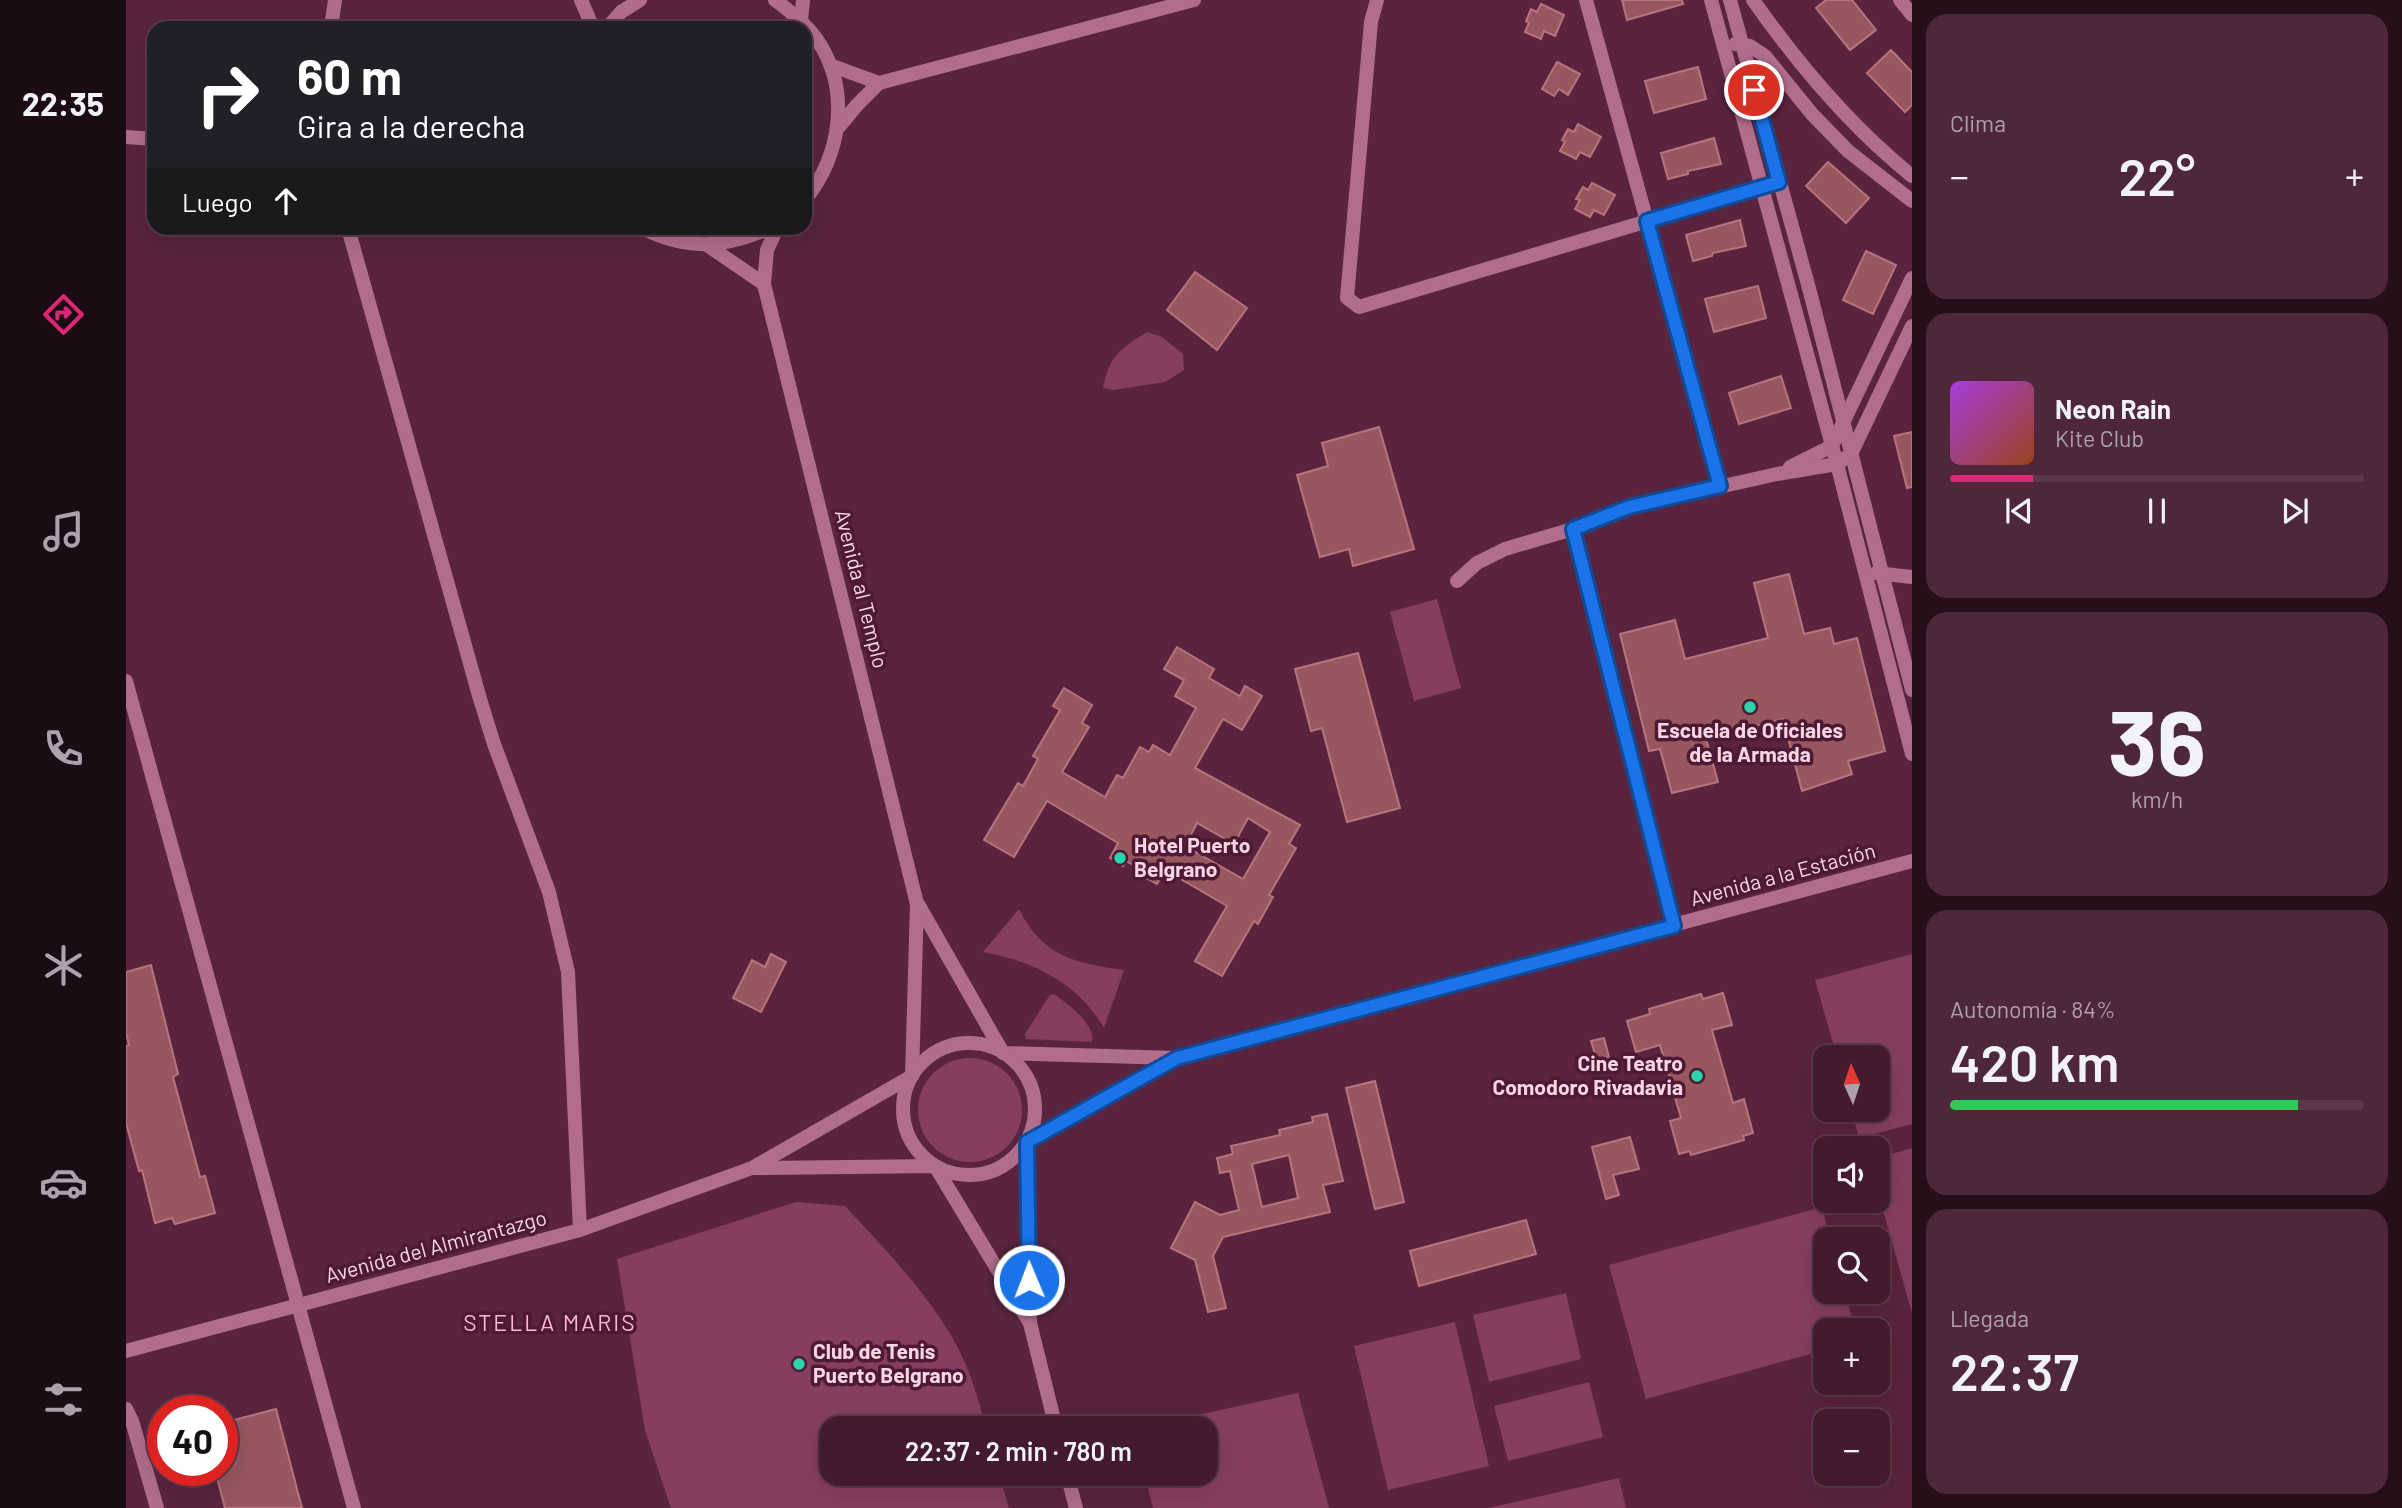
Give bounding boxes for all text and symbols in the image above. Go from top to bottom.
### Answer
text: 60 m [297,46,402,105]
icon: right [182,49,273,140]
pin [1724,60,1784,120]
icon: arrive [1735,71,1773,109]
text: 22:35 [22,84,104,122]
text: Gira a la derecha [297,106,525,144]
text: Clima [1950,109,2006,137]
text: 22° [2119,144,2195,206]
text: − [1950,152,1969,198]
text: + [2345,152,2364,198]
icon: ahead [267,182,305,220]
text: Luego [182,186,253,217]
icon: directions [39,290,88,339]
text: Neon Rain [2055,393,2171,424]
text: Kite Club [2055,424,2144,452]
icon: previous [2000,492,2038,530]
icon: pause [2138,492,2176,530]
icon: next [2276,492,2314,530]
icon: music [39,507,88,556]
street label: Avenida al Templo [831,507,894,671]
text: 36 [2108,685,2206,794]
marker: Escuela de Oficiales de la Armada [1742,699,1758,715]
place label: Escuela de Oficiales de la Armada [1657,717,1843,766]
icon: phone [39,724,88,773]
text: km/h [2131,785,2183,813]
place label: Hotel Puerto Belgrano [1134,832,1250,881]
street label: Avenida a la Estación [1687,837,1878,910]
marker: Hotel Puerto Belgrano [1112,850,1128,866]
icon: climate [39,941,88,990]
text: Autonomía · 84% [1950,995,2115,1023]
text: 420 km [1950,1030,2119,1092]
north arrow [1813,1045,1890,1122]
map controls [1813,1045,1890,1486]
place label: Cine Teatro Comodoro Rivadavia [1492,1050,1683,1099]
marker: Cine Teatro Comodoro Rivadavia [1689,1068,1705,1084]
button: sound [1813,1136,1890,1213]
icon: car [39,1158,88,1207]
street label: Avenida del Almirantazgo [322,1204,549,1287]
button: search [1813,1227,1890,1304]
position arrow [992,1243,1066,1317]
text: Llegada [1950,1304,2029,1332]
district label: STELLA MARIS [463,1308,637,1336]
button: + [1813,1318,1890,1395]
place label: Club de Tenis Puerto Belgrano [813,1338,964,1387]
text: 22:37 [1950,1339,2079,1401]
marker: Club de Tenis Puerto Belgrano [791,1356,807,1372]
icon: filters [39,1375,88,1424]
speed limit sign: 40 [147,1395,238,1486]
button: − [1813,1409,1890,1486]
text: 22:37 · 2 min · 780 m [905,1435,1132,1466]

